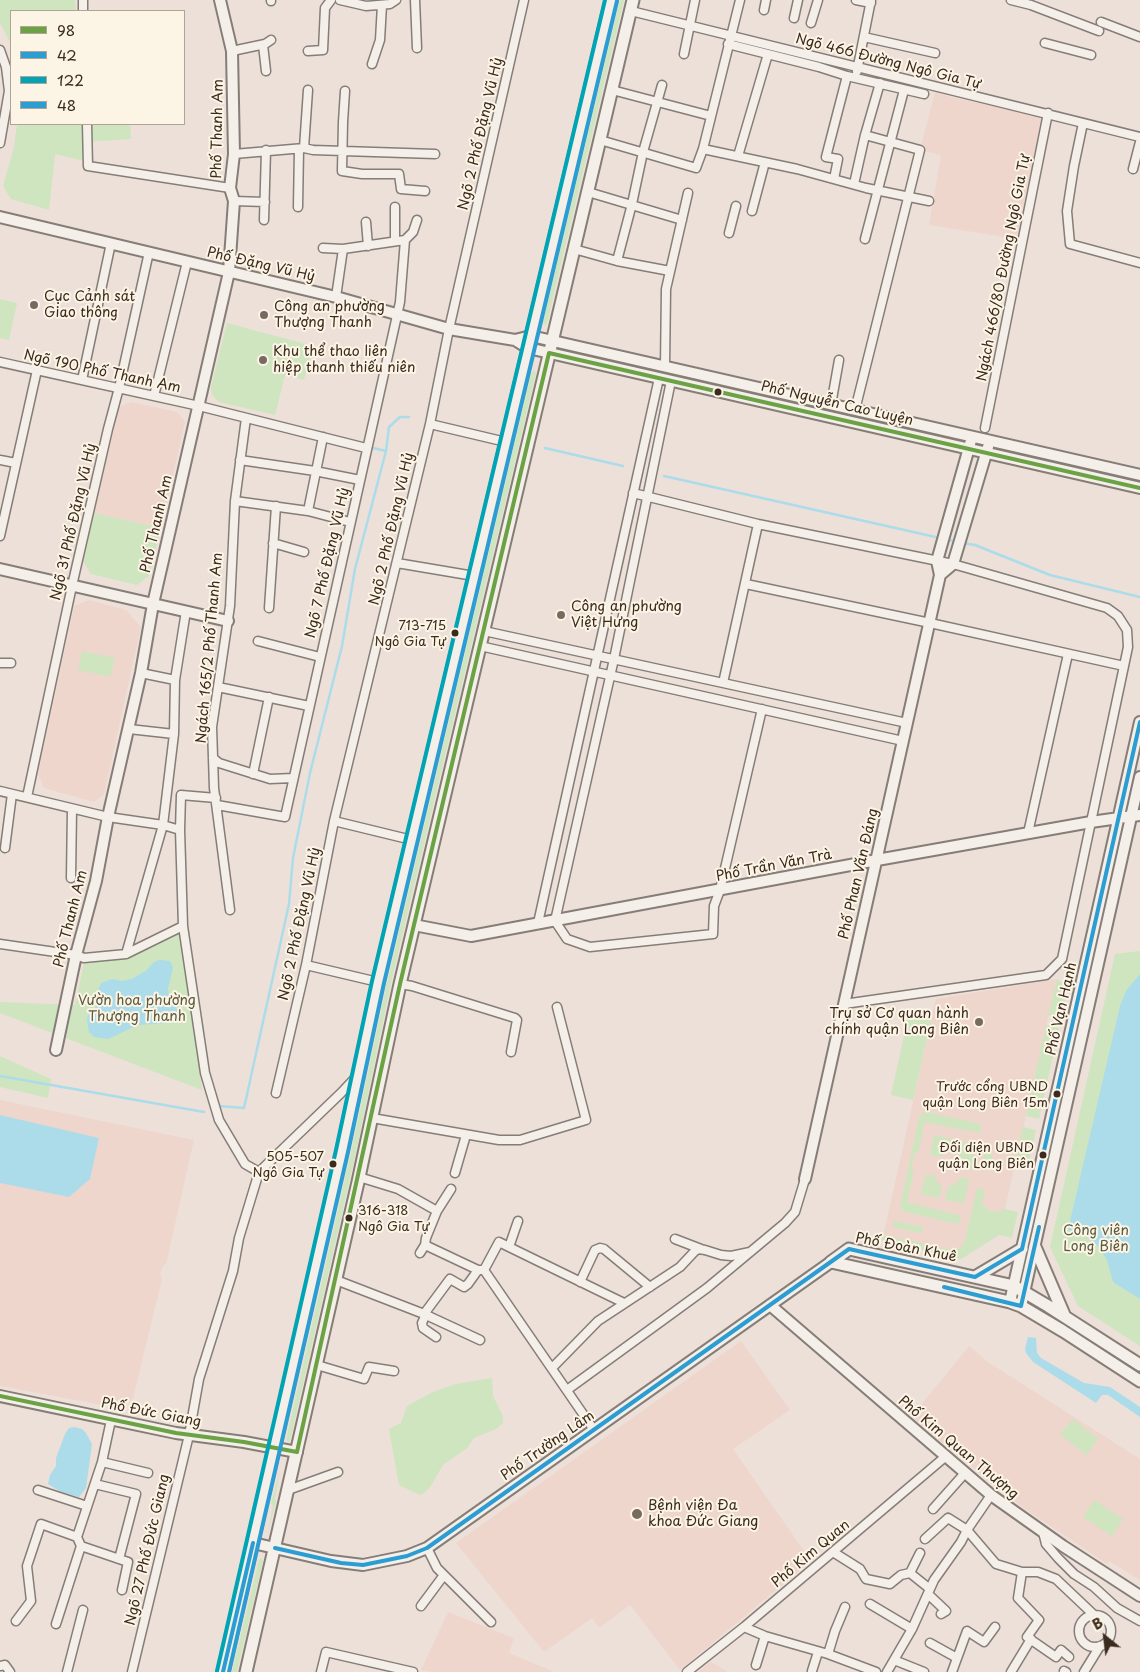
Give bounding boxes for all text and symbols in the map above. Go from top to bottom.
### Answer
legend [10,10,185,125]
text: 98 [57,18,75,41]
street label: Ngõ 466 Đường Ngô Gia Tự [794,31,982,93]
text: 42 [57,43,77,66]
street label: Ngõ 2 Phố Đặng Vũ Hỷ [455,56,507,212]
text: 122 [57,68,84,91]
street label: Phố Thanh Am [209,79,227,179]
text: 48 [57,93,76,116]
street label: Ngách 466/80 Đường Ngô Gia Tự [974,153,1034,383]
street label: Phố Đặng Vũ Hỷ [205,244,317,286]
place label: Cục Cảnh sát Giao thông [44,289,135,322]
marker: Cục Cảnh sát Giao thông [28,299,40,311]
place label: Công an phường Thượng Thanh [274,299,385,332]
marker: Công an phường Thượng Thanh [258,309,270,321]
place label: Khu thể thao liên hiệp thanh thiếu niên [273,344,415,377]
street label: Ngõ 190 Phố Thanh Am [22,347,182,397]
marker: Khu thể thao liên hiệp thanh thiếu niên [257,354,269,366]
street label: Phố Nguyễn Cao Luyện [759,378,915,430]
unlabelled marker [713,387,723,397]
street label: Ngõ 31 Phố Đặng Vũ Hỷ [48,442,100,602]
street label: Ngõ 2 Phố Đặng Vũ Hỷ [366,451,418,607]
street label: Phố Thanh Am [138,474,176,574]
street label: Ngõ 7 Phố Đặng Vũ Hỷ [302,486,354,640]
street label: Ngách 165/2 Phố Thanh Am [193,552,227,744]
place label: Công an phường Việt Hưng [571,599,682,632]
marker: Công an phường Việt Hưng [555,609,567,621]
place label: 713-715 Ngô Gia Tự [375,618,446,649]
marker: 713-715 Ngô Gia Tự [450,628,460,638]
street label: Phố Phan Văn Đáng [836,807,882,941]
street label: Ngõ 2 Phố Đặng Vũ Hỷ [276,846,324,1002]
street label: Phố Trần Văn Trà [715,847,833,885]
street label: Phố Thanh Am [51,869,91,969]
street label: Phố Vạn Hạnh [1043,961,1081,1057]
park label: Vườn hoa phường Thượng Thanh [78,993,196,1026]
place label: Trụ sở Cơ quan hành chính quận Long Biên [825,1006,969,1038]
marker: Trụ sở Cơ quan hành chính quận Long Biên [973,1016,985,1028]
place label: Trước cổng UBND quận Long Biên 15m [922,1079,1048,1110]
marker: Trước cổng UBND quận Long Biên 15m [1052,1089,1062,1099]
place label: Đối diện UBND quận Long Biên [938,1140,1034,1171]
place label: 505-507 Ngô Gia Tự [253,1149,324,1180]
marker: Đối diện UBND quận Long Biên [1038,1150,1048,1160]
marker: 505-507 Ngô Gia Tự [328,1159,338,1169]
place label: 316-318 Ngô Gia Tự [358,1203,429,1234]
marker: 316-318 Ngô Gia Tự [344,1213,354,1223]
park label: Công viên Long Biên [1063,1223,1129,1256]
street label: Phố Đoàn Khuê [854,1230,958,1266]
street label: Phố Kim Quan Thượng [895,1393,1021,1503]
street label: Phố Đức Giang [100,1395,202,1431]
street label: Phố Trường Lâm [498,1408,598,1484]
street label: Ngõ 27 Phố Đức Giang [122,1473,174,1627]
place label: Bệnh viện Đa khoa Đức Giang [648,1498,758,1530]
marker: Bệnh viện Đa khoa Đức Giang [630,1507,644,1521]
street label: Phố Kim Quan [769,1517,853,1591]
north arrow [1080,1612,1130,1662]
text: B [1088,1612,1107,1635]

